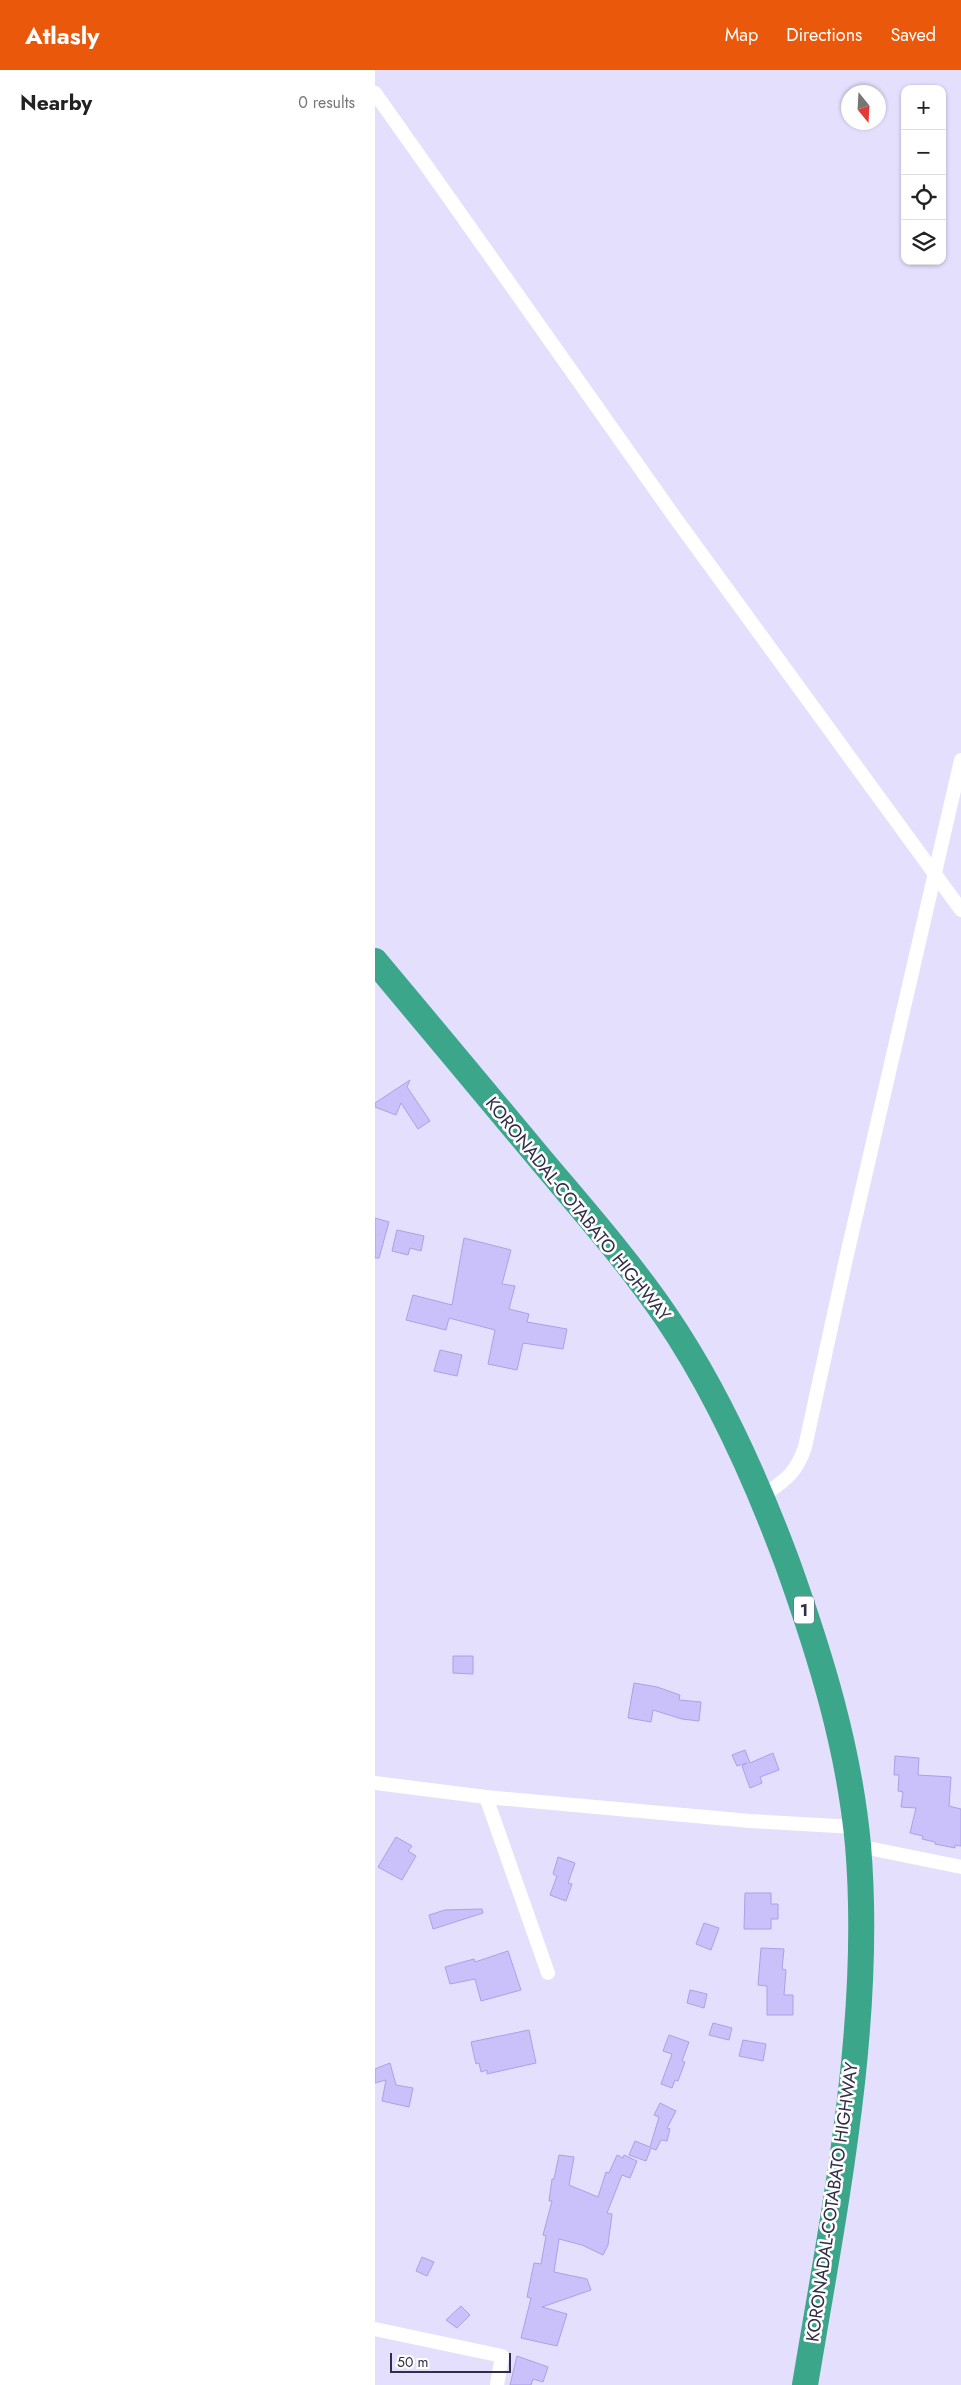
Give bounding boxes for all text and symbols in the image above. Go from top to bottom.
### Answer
text: Atlasly [25,18,100,53]
text: Map [725,22,758,48]
text: Directions [786,22,862,48]
text: Saved [890,22,936,48]
north arrow [841,85,886,130]
map controls [901,85,946,265]
button: + [901,85,946,130]
text: Nearby [20,88,92,118]
text: 0 results [298,91,355,114]
button: − [901,130,946,175]
button: locate [901,175,946,220]
button: layers [901,220,946,265]
street label: KORONADAL-COTABATO HIGHWAY [479,1091,677,1327]
road number: 1 [794,1596,814,1624]
street label: KORONADAL-COTABATO HIGHWAY [800,2060,865,2343]
scale bar [390,2350,511,2373]
text: 50 m [397,2352,428,2372]

